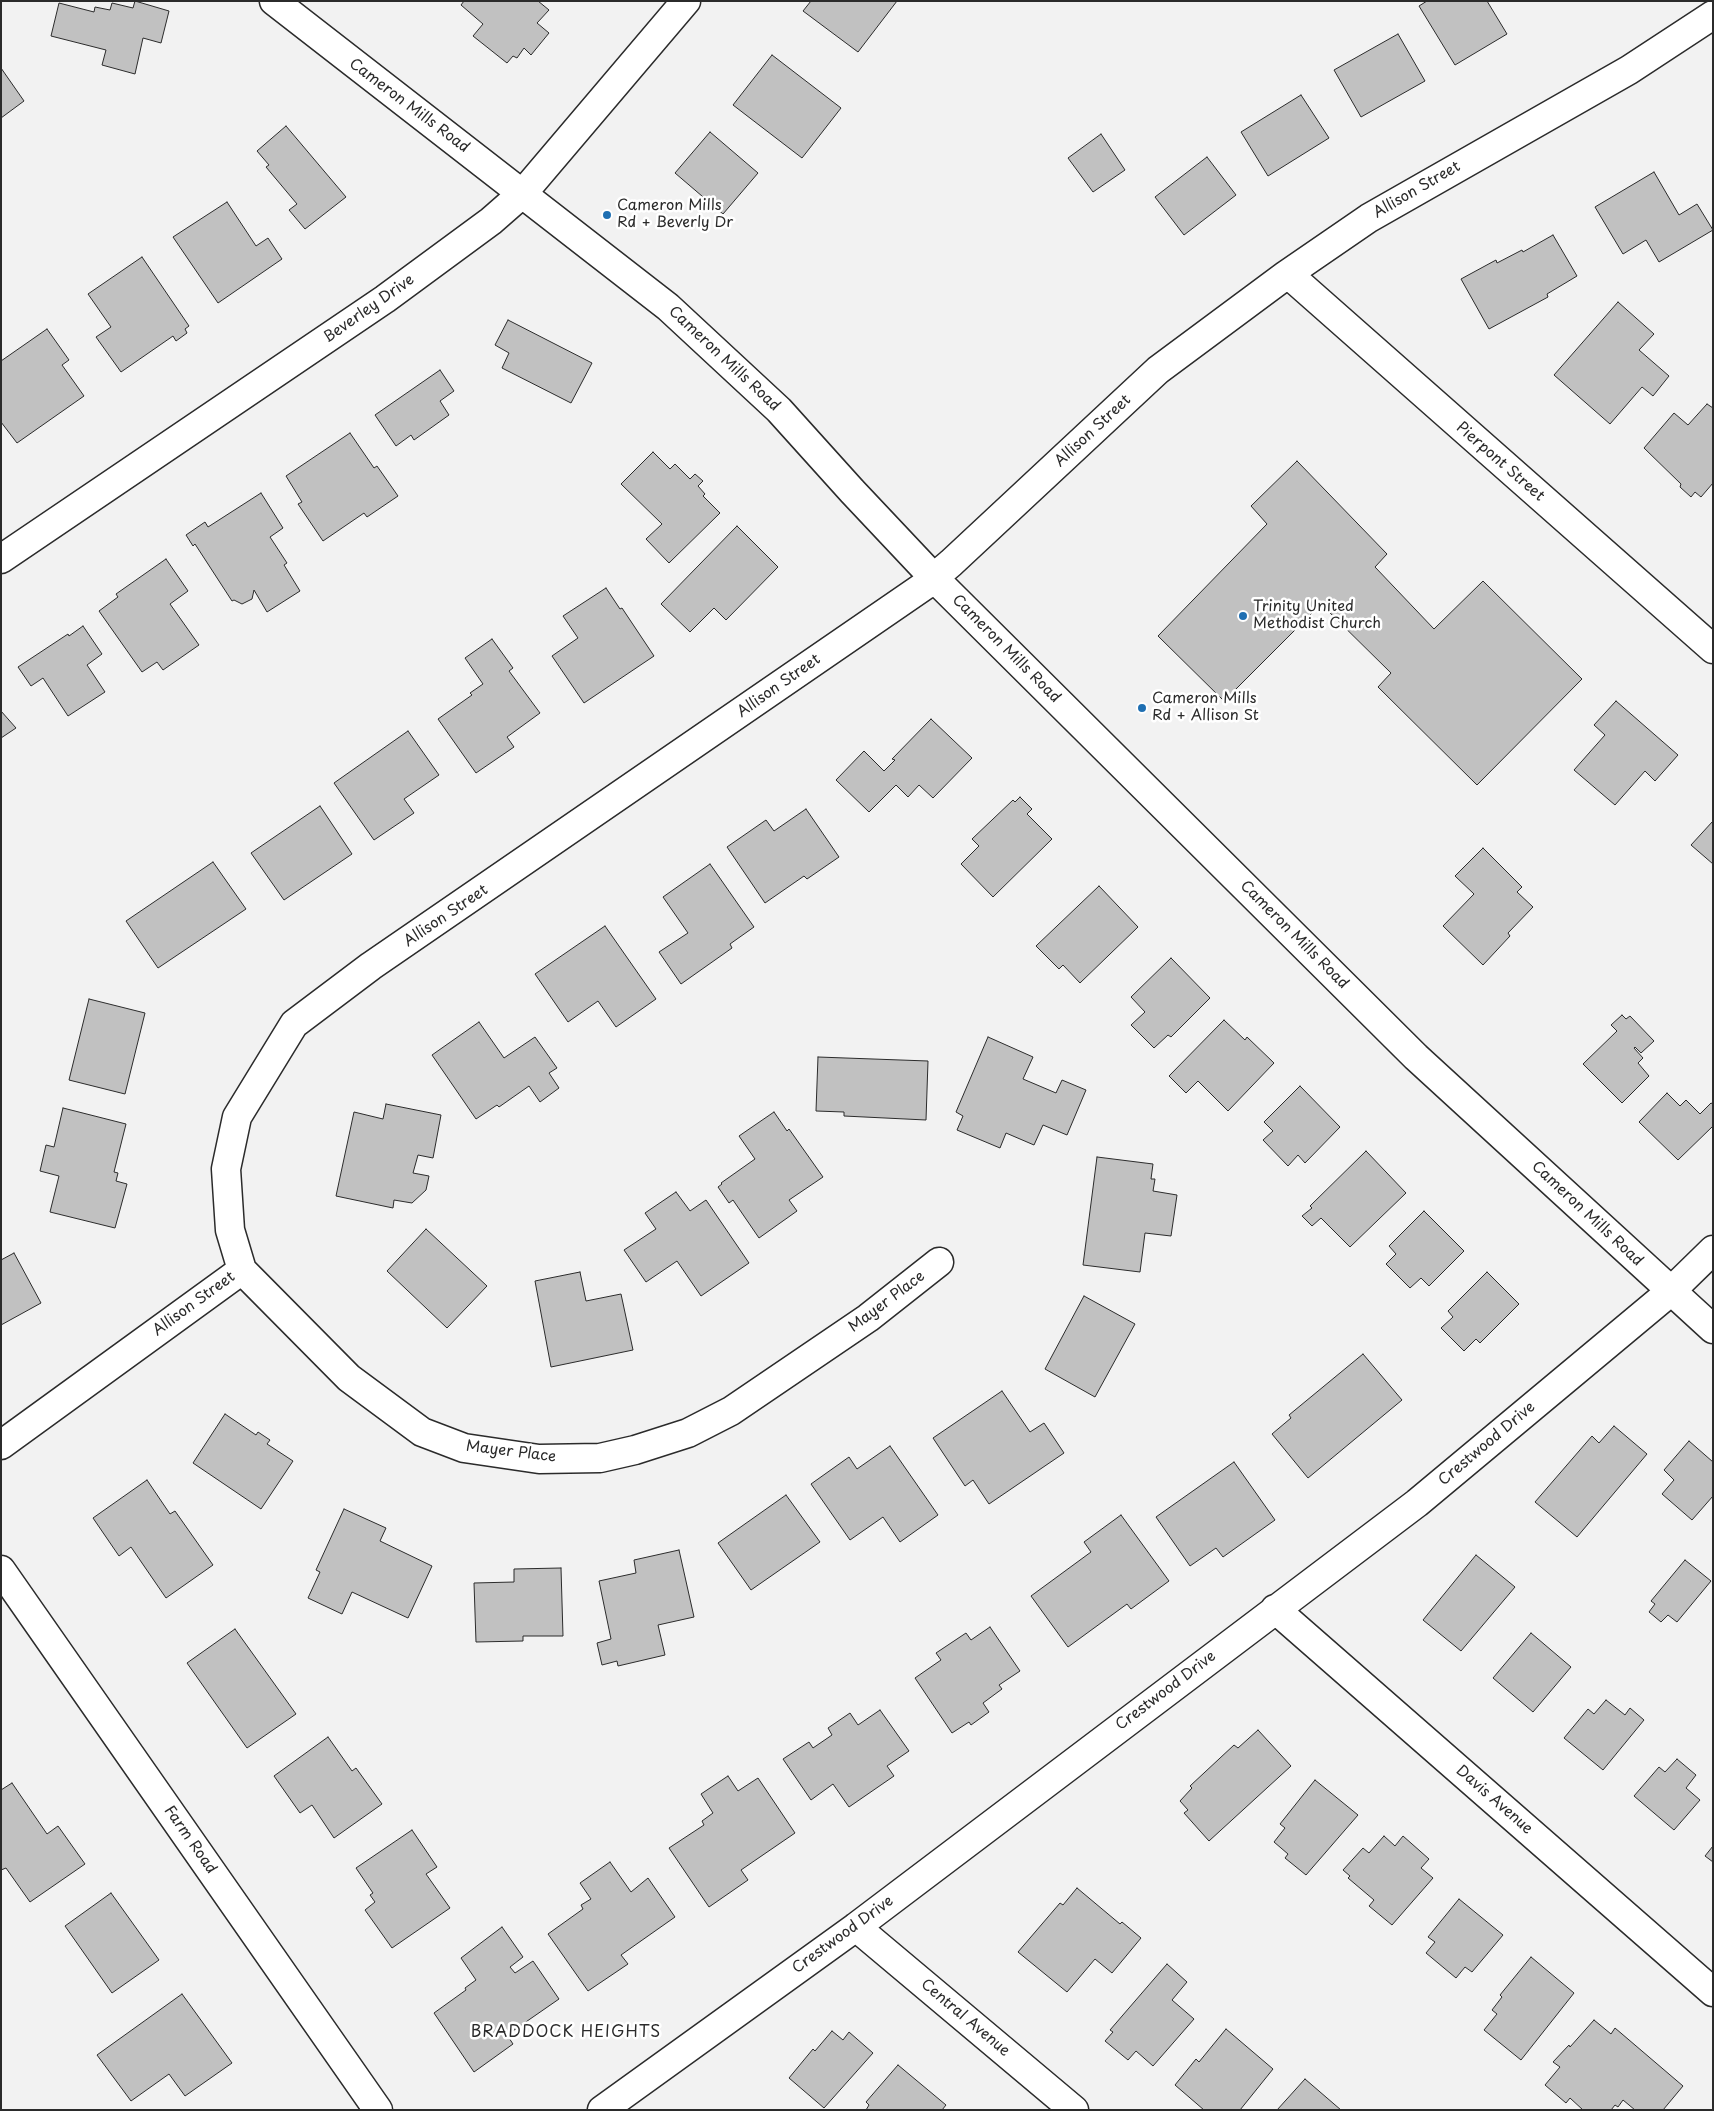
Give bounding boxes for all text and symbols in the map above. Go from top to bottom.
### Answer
street label: Cameron Mills Road [345,55,473,157]
street label: Allison Street [1370,158,1464,222]
place label: Cameron Mills Rd + Beverly Dr [617,197,733,232]
marker: Cameron Mills Rd + Beverly Dr [601,209,613,221]
street label: Beverley Drive [320,271,418,347]
street label: Cameron Mills Road [665,303,783,415]
street label: Allison Street [1051,391,1135,471]
street label: Pierpont Street [1452,419,1548,505]
street label: Cameron Mills Road [948,591,1064,707]
place label: Trinity United Methodist Church [1253,598,1381,633]
marker: Trinity United Methodist Church [1237,610,1249,622]
street label: Allison Street [734,651,824,721]
place label: Cameron Mills Rd + Allison St [1152,690,1259,725]
marker: Cameron Mills Rd + Allison St [1136,702,1148,714]
street label: Cameron Mills Road [1236,877,1352,993]
street label: Allison Street [400,881,492,951]
street label: Cameron Mills Road [1528,1158,1646,1270]
street label: Allison Street [149,1268,239,1340]
street label: Mayer Place [845,1268,929,1336]
street label: Crestwood Drive [1435,1398,1539,1490]
street label: Mayer Place [465,1438,557,1466]
street label: Crestwood Drive [1112,1648,1220,1734]
street label: Davis Avenue [1452,1762,1536,1838]
street label: Farm Road [160,1803,220,1877]
street label: Crestwood Drive [789,1892,897,1978]
street label: Central Avenue [917,1976,1013,2060]
district label: BRADDOCK HEIGHTS [468,2023,664,2043]

